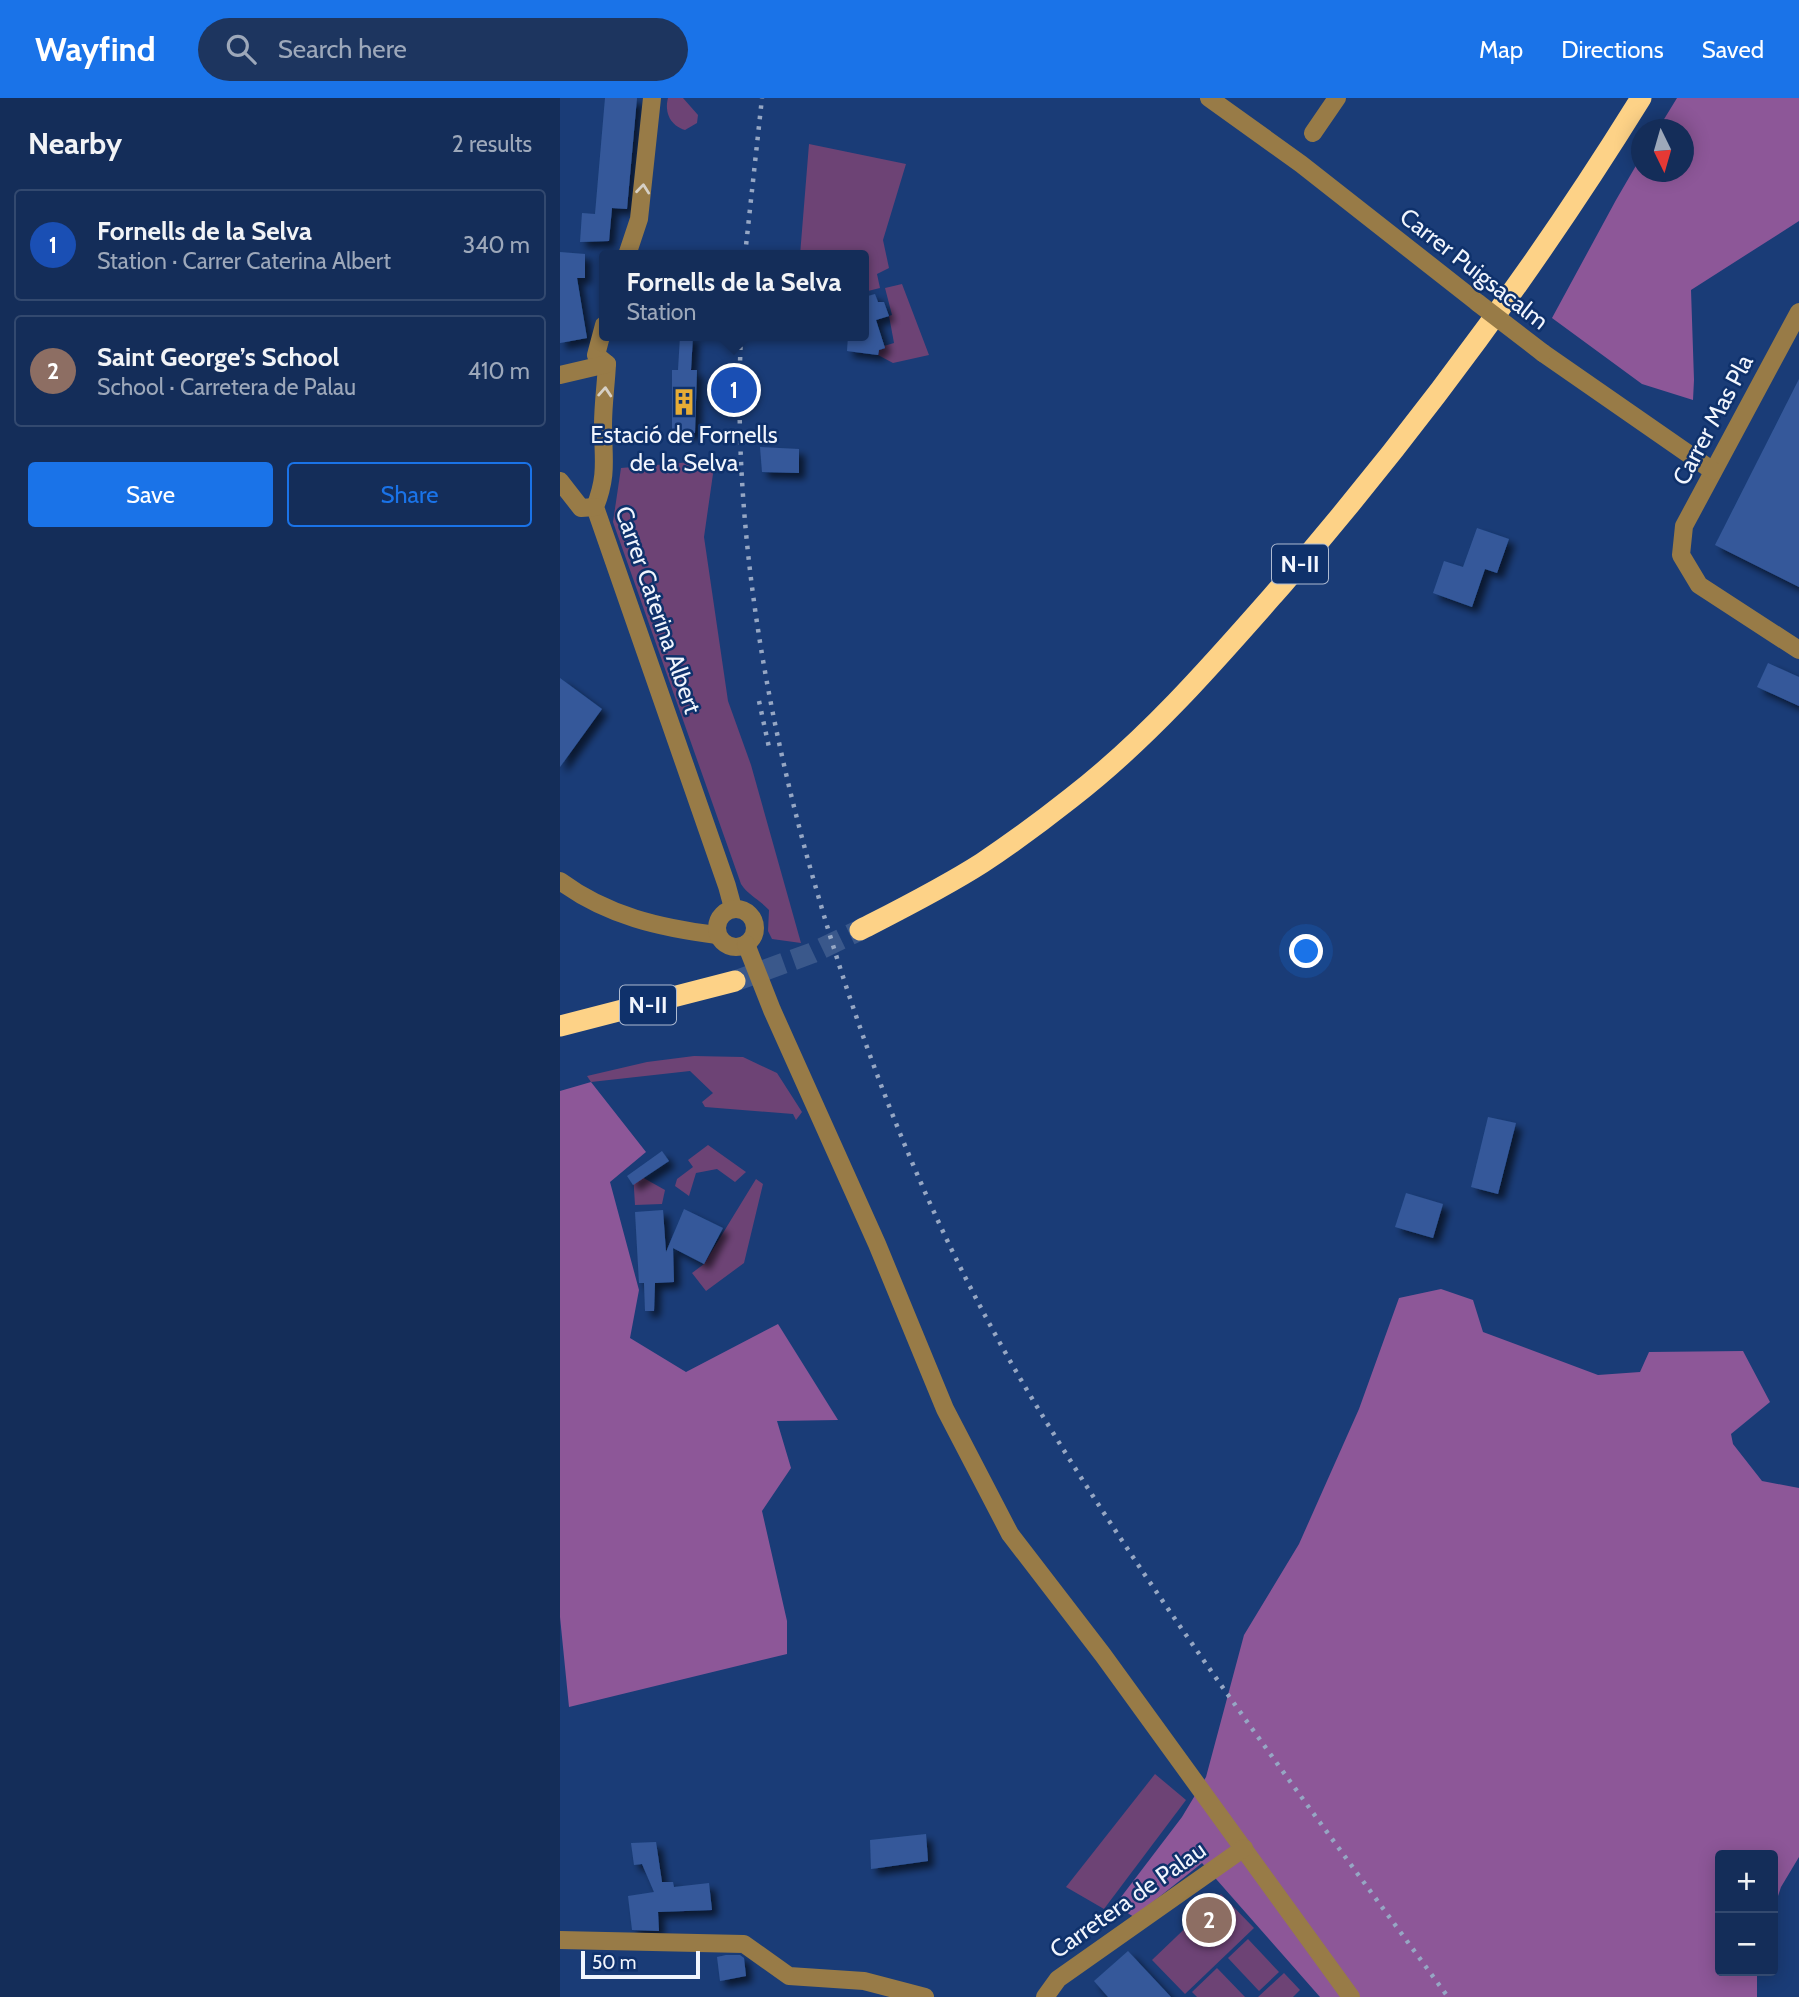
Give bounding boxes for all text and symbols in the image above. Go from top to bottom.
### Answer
search box [198,18,688,81]
text: Wayfind [35,29,156,69]
icon: search [222,30,260,68]
text: Search here [278,33,407,65]
text: Map [1479,35,1523,64]
text: Directions [1561,35,1664,64]
text: Saved [1702,35,1764,64]
north arrow [1631,119,1694,182]
text: Nearby [28,125,122,162]
text: 2 results [452,130,532,158]
one-way arrow [635,184,650,195]
street label: Carrer Puigsacalm [1394,202,1554,336]
text: Fornells de la Selva [97,215,312,247]
text: 1 [49,231,57,259]
text: 340 m [463,231,530,259]
text: Station · Carrer Caterina Albert [97,247,391,275]
popup [599,250,869,341]
text: Fornells de la Selva [626,266,842,298]
text: Station [626,298,696,326]
text: Saint George’s School [97,341,339,373]
street label: Carrer Mas Pla [1666,349,1759,490]
text: 2 [47,357,59,385]
text: 410 m [468,357,530,385]
pin: 1 [711,364,757,416]
text: School · Carretera de Palau [97,373,356,401]
one-way arrow [598,386,613,397]
building icon: Estació de Fornells de la Selva [669,387,699,417]
place label: Estació de Fornells de la Selva [590,420,778,477]
button: Save [28,462,273,527]
button: Share [287,462,532,527]
street label: Carrer Caterina Albert [609,502,708,717]
road number: N-II [1272,544,1328,584]
your location [1289,934,1323,968]
road number: N-II [620,986,676,1024]
street label: Carretera de Palau [1044,1835,1211,1964]
map controls [1715,1850,1778,1976]
button: + [1715,1850,1778,1913]
pin: 2 [1186,1894,1232,1946]
button: − [1715,1913,1778,1976]
scale bar [581,1948,700,1980]
text: 50 m [592,1951,636,1974]

